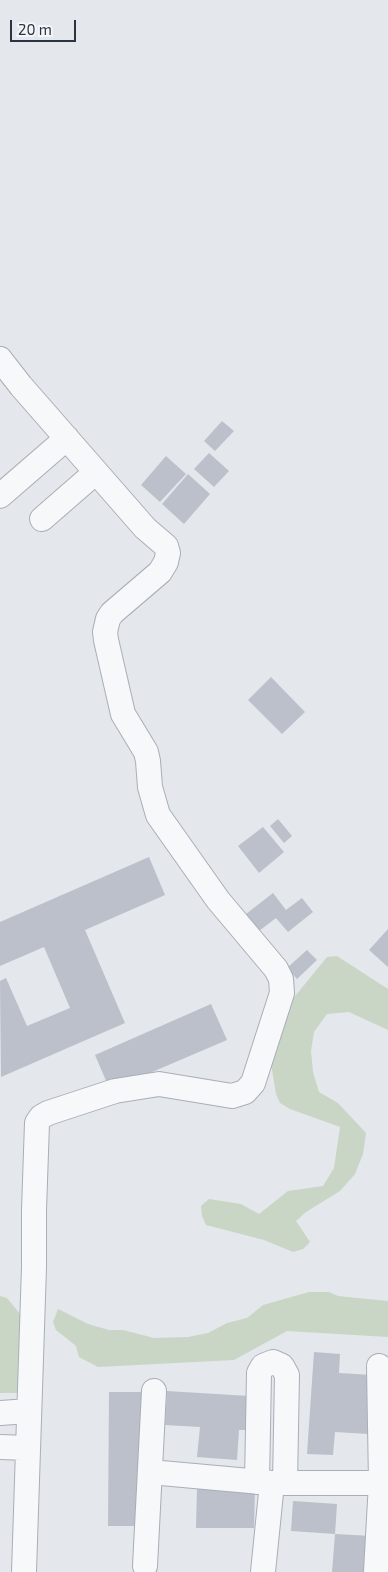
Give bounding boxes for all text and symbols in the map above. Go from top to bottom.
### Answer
scale bar [12,10,79,42]
text: 20 m [18,20,52,38]

